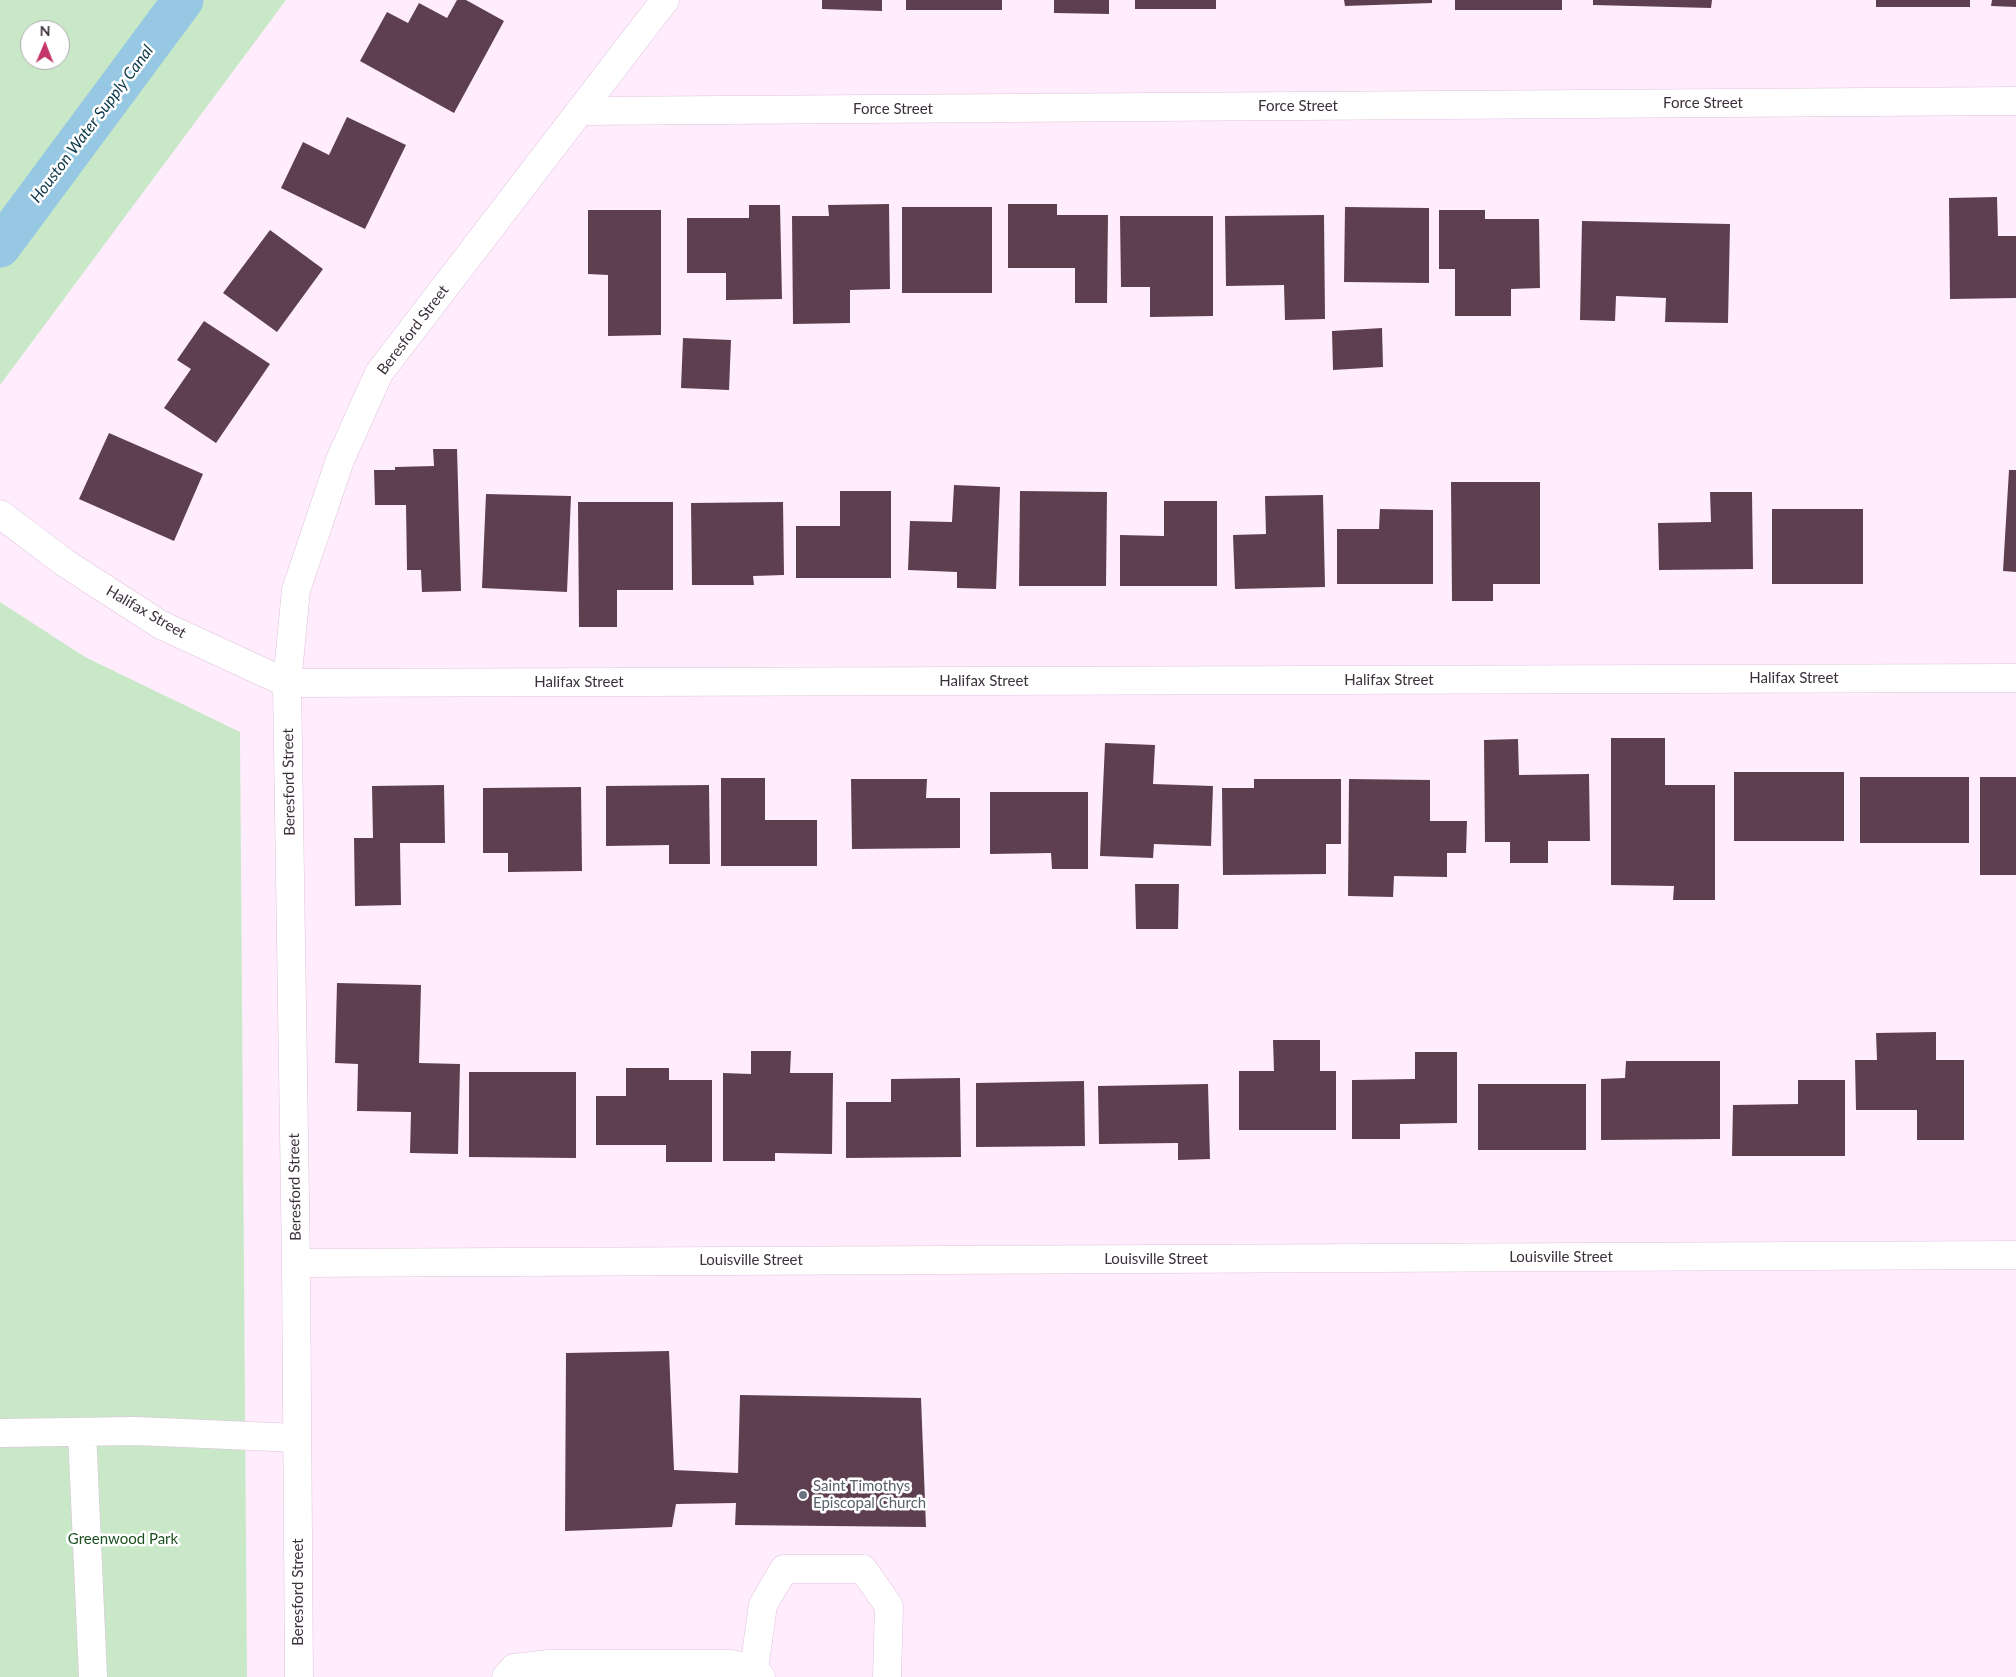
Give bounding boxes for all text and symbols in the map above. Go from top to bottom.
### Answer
north arrow [20,20,70,70]
text: N [40,22,51,39]
water label: Houston Water Supply Canal [27,42,157,206]
street label: Force Street [1663,94,1743,112]
street label: Force Street [1258,97,1338,115]
street label: Force Street [853,100,933,118]
street label: Beresford Street [373,282,453,378]
street label: Halifax Street [103,582,189,642]
street label: Halifax Street [1749,669,1839,687]
street label: Halifax Street [1344,671,1434,689]
street label: Halifax Street [939,672,1029,690]
street label: Halifax Street [534,673,624,691]
street label: Beresford Street [279,728,299,836]
street label: Beresford Street [285,1133,305,1241]
street label: Louisville Street [1509,1248,1613,1266]
street label: Louisville Street [1104,1250,1208,1268]
street label: Louisville Street [699,1251,803,1269]
place label: Saint Timothys Episcopal Church [813,1477,926,1512]
marker: Saint Timothys Episcopal Church [797,1489,809,1501]
park label: Greenwood Park [68,1530,178,1548]
street label: Beresford Street [289,1538,307,1646]

